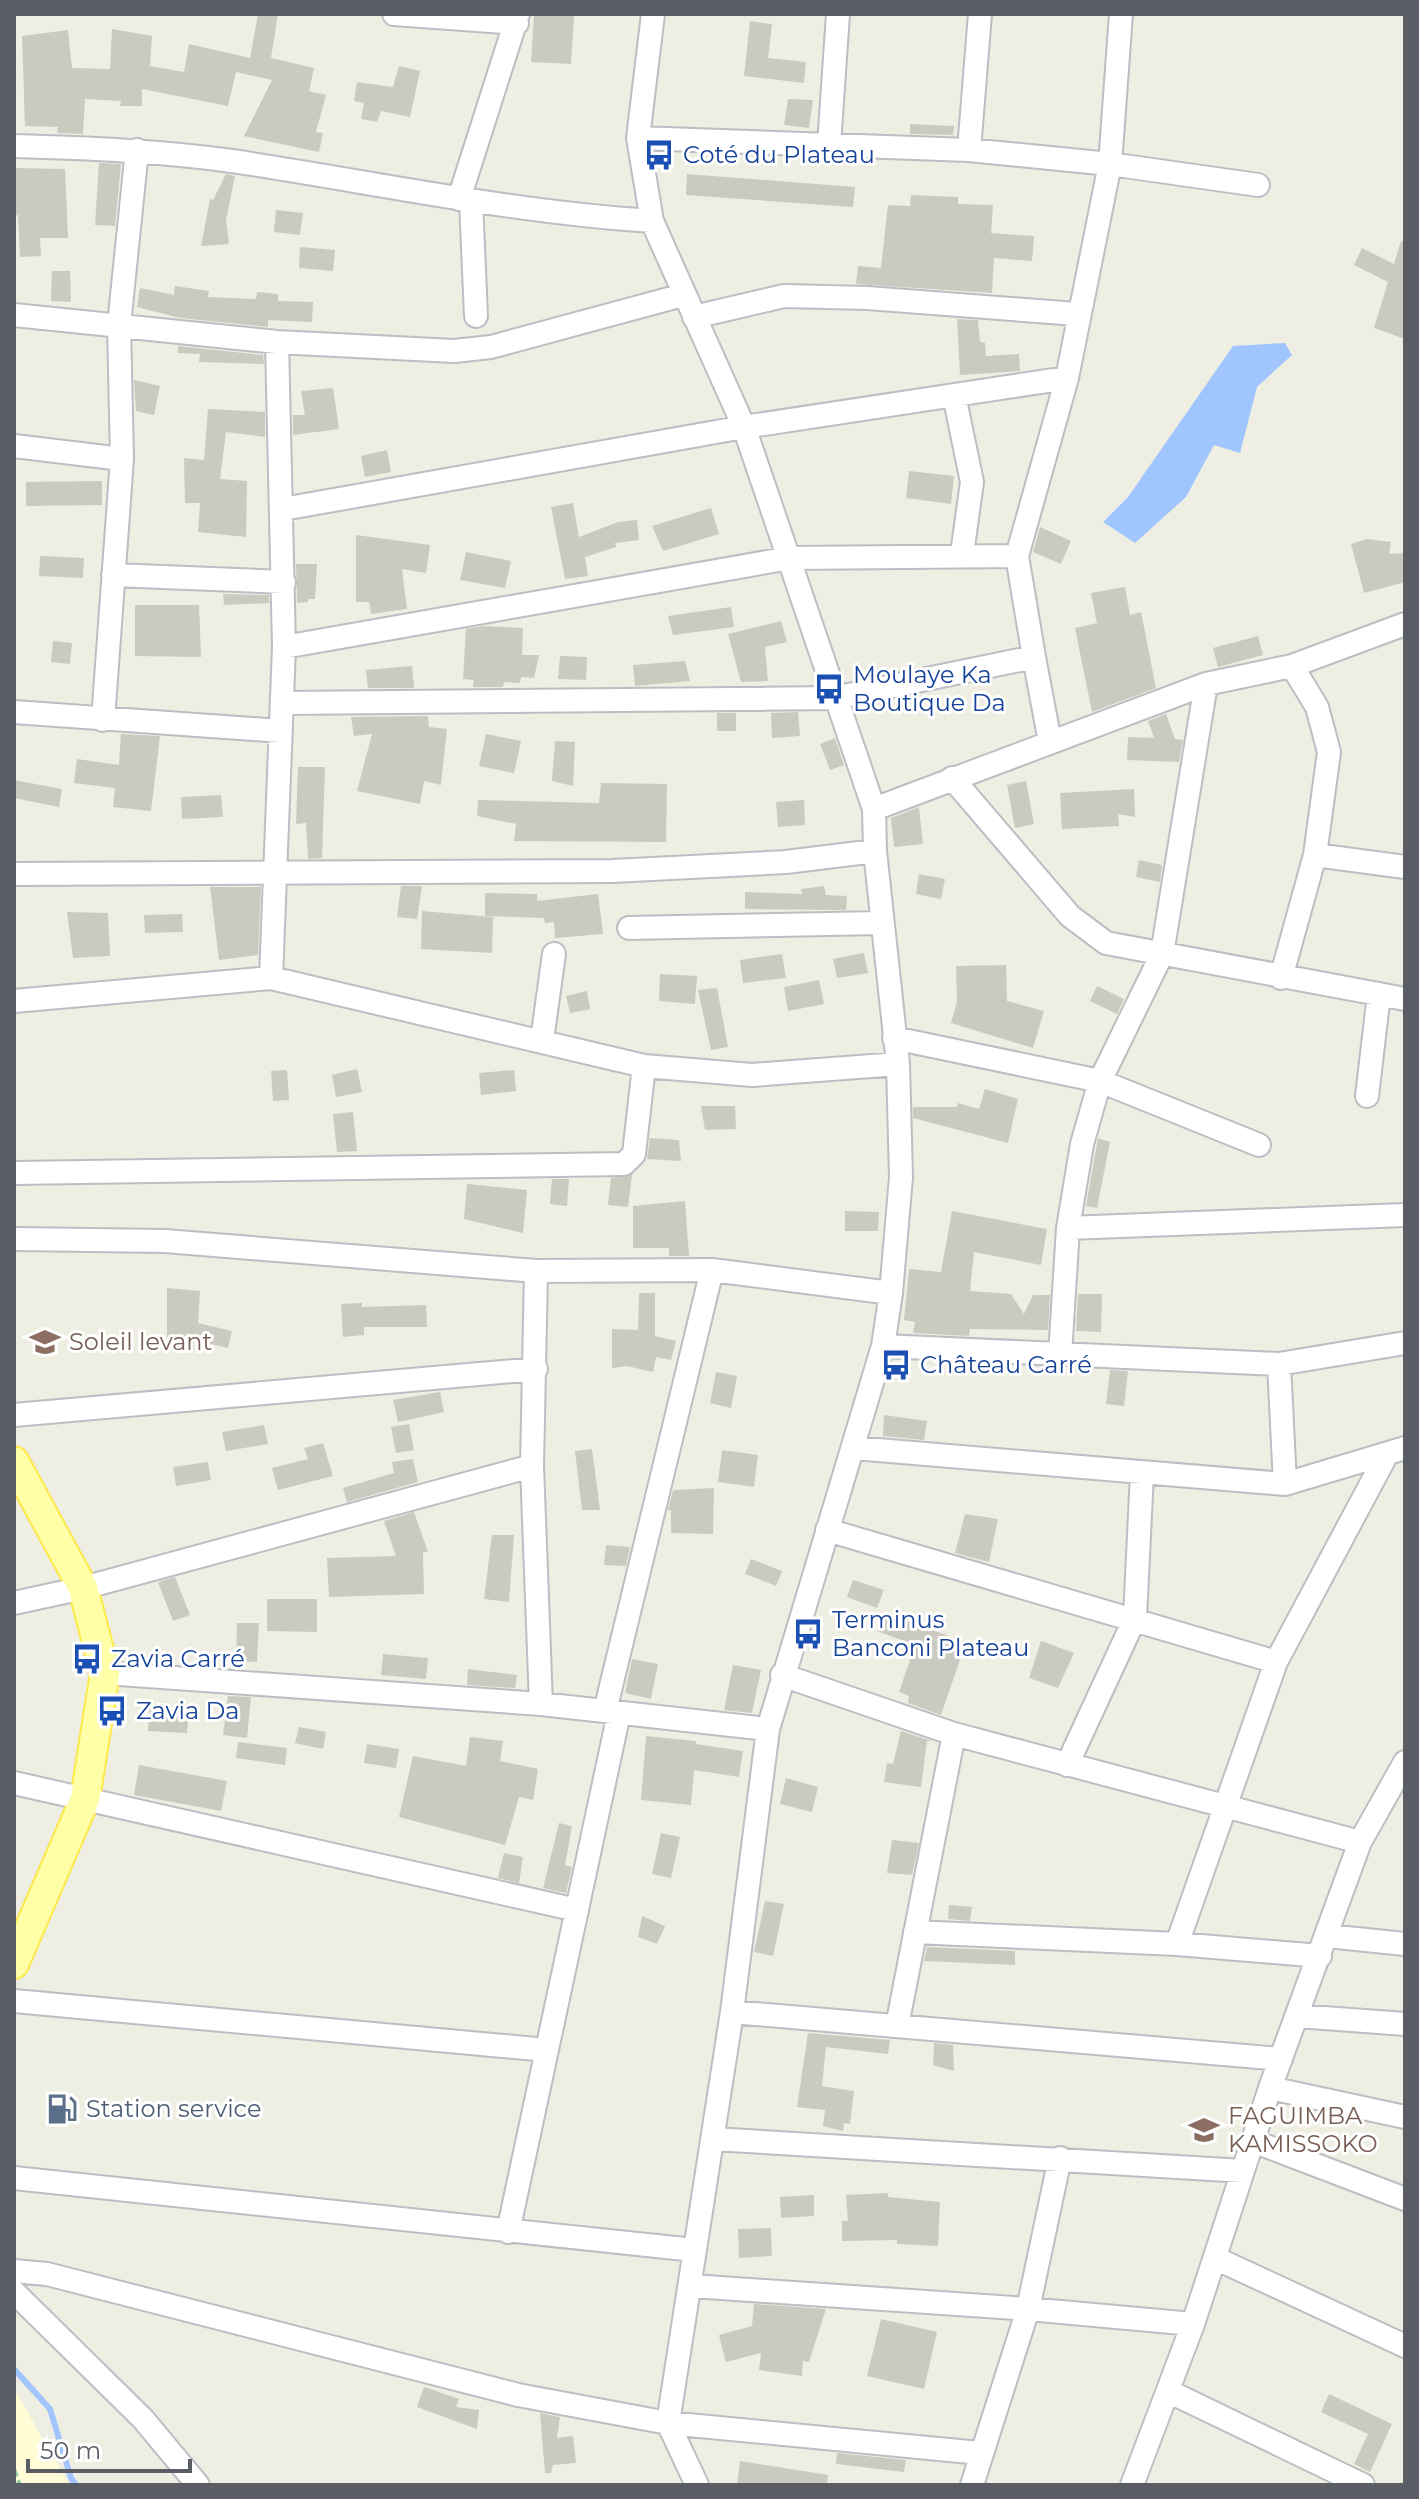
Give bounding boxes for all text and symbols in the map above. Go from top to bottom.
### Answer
bus stop icon: Coté du Plateau [642,138,676,172]
place label: Coté du Plateau [683,140,875,169]
place label: Moulaye Ka Boutique Da [853,660,1006,717]
bus stop icon: Moulaye Ka Boutique Da [812,672,846,706]
school or university icon: Soleil levant [28,1325,62,1359]
place label: Soleil levant [69,1327,213,1356]
bus stop icon: Château Carré [879,1348,913,1382]
place label: Château Carré [920,1350,1092,1379]
place label: Terminus Banconi Plateau [832,1605,1029,1662]
bus stop icon: Terminus Banconi Plateau [791,1617,825,1651]
bus stop icon: Zavia Carré [70,1642,104,1676]
place label: Zavia Carré [111,1644,245,1673]
bus stop icon: Zavia Da [95,1694,129,1728]
place label: Zavia Da [136,1696,239,1725]
fuel station icon: Station service [45,2092,79,2126]
place label: Station service [86,2094,261,2123]
place label: FAGUIMBA KAMISSOKO [1228,2101,1378,2158]
school or university icon: FAGUIMBA KAMISSOKO [1187,2113,1221,2147]
scale bar [28,2423,190,2473]
text: 50 m [40,2436,101,2465]

